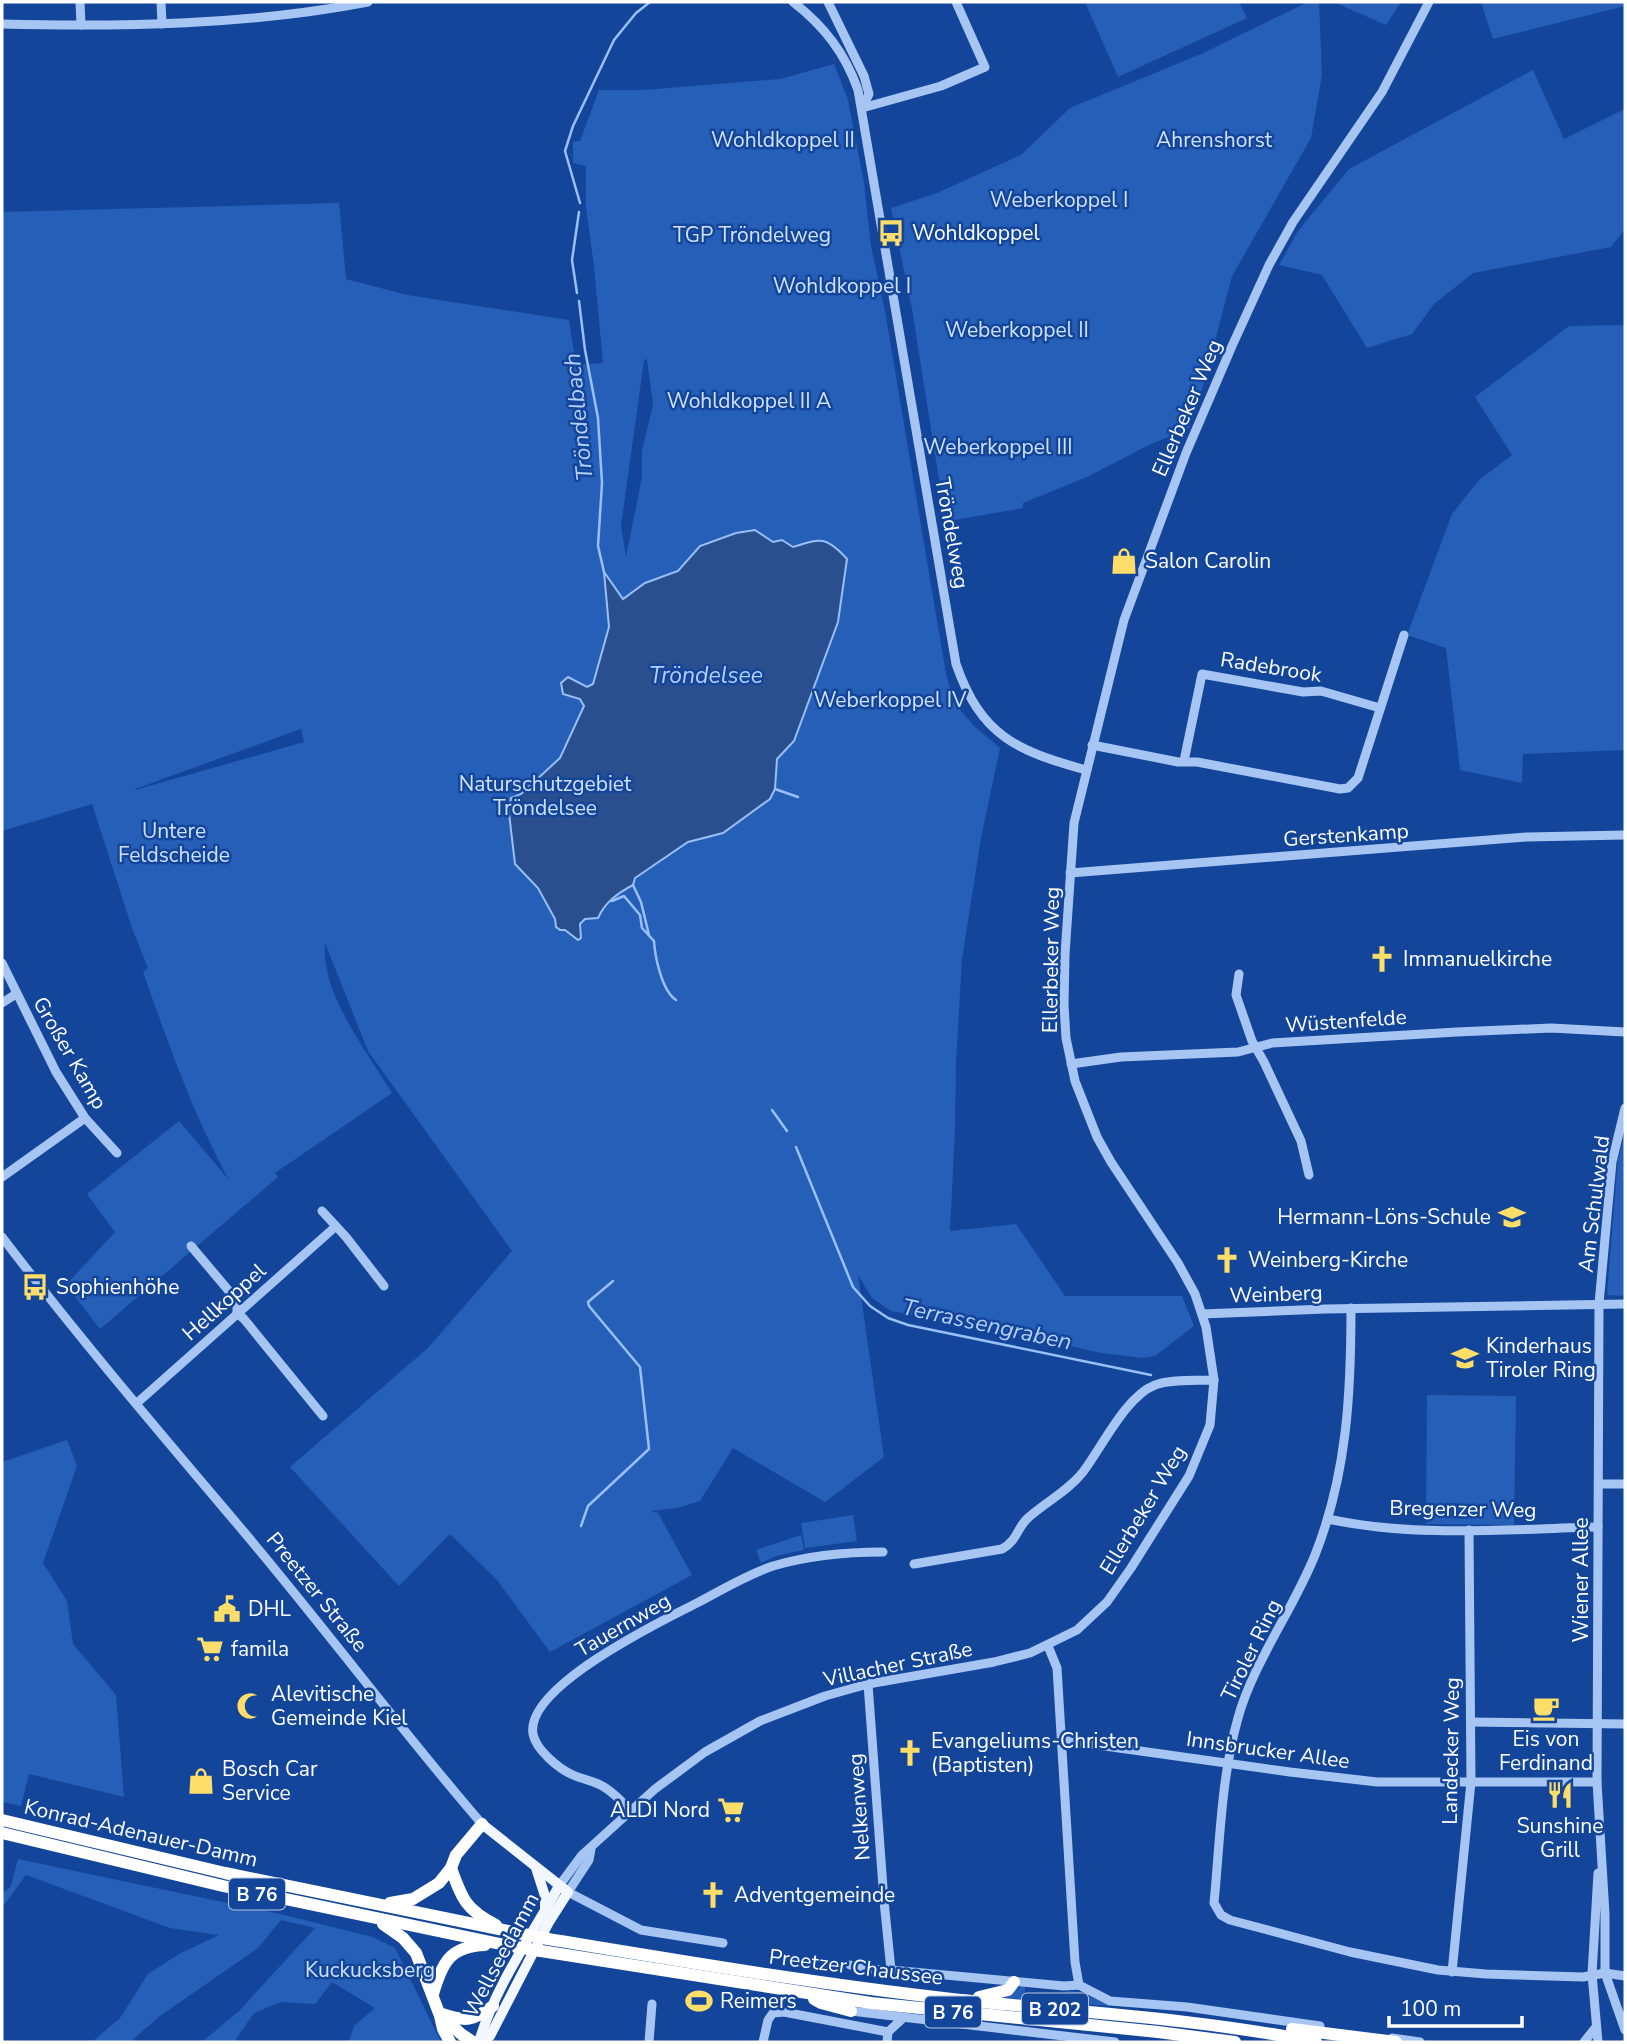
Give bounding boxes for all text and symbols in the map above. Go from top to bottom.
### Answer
park label: Wohldkoppel II [711,126,855,154]
park label: Ahrenshorst [1156,126,1273,154]
park label: Weberkoppel I [990,186,1128,214]
bus stop icon: Wohldkoppel [876,218,906,248]
place label: Wohldkoppel [912,219,1040,247]
park label: TGP Tröndelweg [673,221,831,249]
park label: Wohldkoppel I [773,272,911,300]
park label: Weberkoppel II [945,316,1089,344]
street label: Ellerbeker Weg [1146,335,1228,481]
water label: Tröndelbach [556,352,601,482]
park label: Wohldkoppel II A [667,387,831,415]
park label: Weberkoppel III [923,433,1073,461]
street label: Tröndelweg [928,475,976,591]
shop icon: Salon Carolin [1109,546,1139,576]
place label: Salon Carolin [1145,547,1271,575]
street label: Radebrook [1218,645,1324,689]
water label: Tröndelsee [649,660,763,691]
park label: Weberkoppel IV [813,686,967,714]
park label: Naturschutzgebiet Tröndelsee [459,770,632,822]
park label: Untere Feldscheide [118,817,230,869]
street label: Gerstenkamp [1282,817,1410,853]
street label: Ellerbeker Weg [1036,887,1066,1033]
church icon: Immanuelkirche [1367,944,1397,974]
place label: Immanuelkirche [1403,945,1552,973]
street label: Großer Kamp [26,992,114,1114]
street label: Wüstenfelde [1284,1003,1408,1039]
street label: Am Schulwald [1572,1134,1616,1274]
school or university icon: Hermann-Löns-Schule [1497,1202,1527,1232]
place label: Hermann-Löns-Schule [1277,1203,1491,1231]
church icon: Weinberg-Kirche [1212,1245,1242,1275]
place label: Weinberg-Kirche [1248,1246,1408,1274]
street label: Hellkoppel [176,1256,272,1347]
bus stop icon: Sophienhöhe [20,1272,50,1302]
place label: Sophienhöhe [56,1273,179,1301]
street label: Weinberg [1229,1278,1323,1310]
water label: Terrassengraben [899,1291,1075,1358]
place label: Kinderhaus Tiroler Ring [1486,1332,1596,1384]
school or university icon: Kinderhaus Tiroler Ring [1450,1343,1480,1373]
street label: Ellerbeker Weg [1093,1440,1193,1580]
street label: Bregenzer Weg [1389,1494,1537,1524]
street label: Wiener Allee [1567,1517,1595,1643]
street label: Preetzer Straße [260,1526,374,1658]
street label: Tauernweg [570,1587,676,1663]
public building icon: DHL [212,1594,242,1624]
street label: Tiroler Ring [1214,1594,1288,1706]
place label: DHL [248,1595,292,1623]
supermarket icon: famila [195,1634,225,1664]
place label: famila [231,1635,289,1663]
street label: Villacher Straße [820,1635,975,1694]
street label: Landecker Weg [1436,1677,1466,1825]
place label: Alevitische Gemeinde Kiel [271,1680,408,1732]
mosque icon: Alevitische Gemeinde Kiel [235,1691,265,1721]
cafe icon: Eis von Ferdinand [1531,1693,1561,1723]
street label: Innsbrucker Allee [1184,1725,1352,1775]
place label: Eis von Ferdinand [1499,1725,1593,1777]
place label: Evangeliums-Christen (Baptisten) [931,1727,1139,1779]
church icon: Evangeliums-Christen (Baptisten) [895,1738,925,1768]
street label: Nelkenweg [841,1753,877,1861]
place label: Bosch Car Service [222,1755,318,1807]
shop icon: Bosch Car Service [186,1766,216,1796]
restaurant icon: Sunshine Grill [1545,1780,1575,1810]
street label: Konrad-Adenauer-Damm [21,1792,261,1874]
supermarket icon: ALDI Nord [716,1795,746,1825]
place label: ALDI Nord [610,1796,710,1824]
place label: Sunshine Grill [1517,1812,1603,1864]
road number: B 76 [229,1878,285,1910]
church icon: Adventgemeinde [698,1880,728,1910]
place label: Adventgemeinde [734,1881,895,1909]
street label: Wellseedamm [456,1888,546,2022]
street label: Preetzer Chaussee [767,1942,945,1992]
park label: Kuckucksberg [305,1956,435,1984]
scale bar [1389,1984,1522,2028]
sports icon: Reimers [684,1986,714,2016]
place label: Reimers [720,1987,797,2015]
road number: B 202 [1022,1994,1088,2024]
text: 100 m [1400,1995,1461,2023]
road number: B 76 [925,1996,981,2028]

